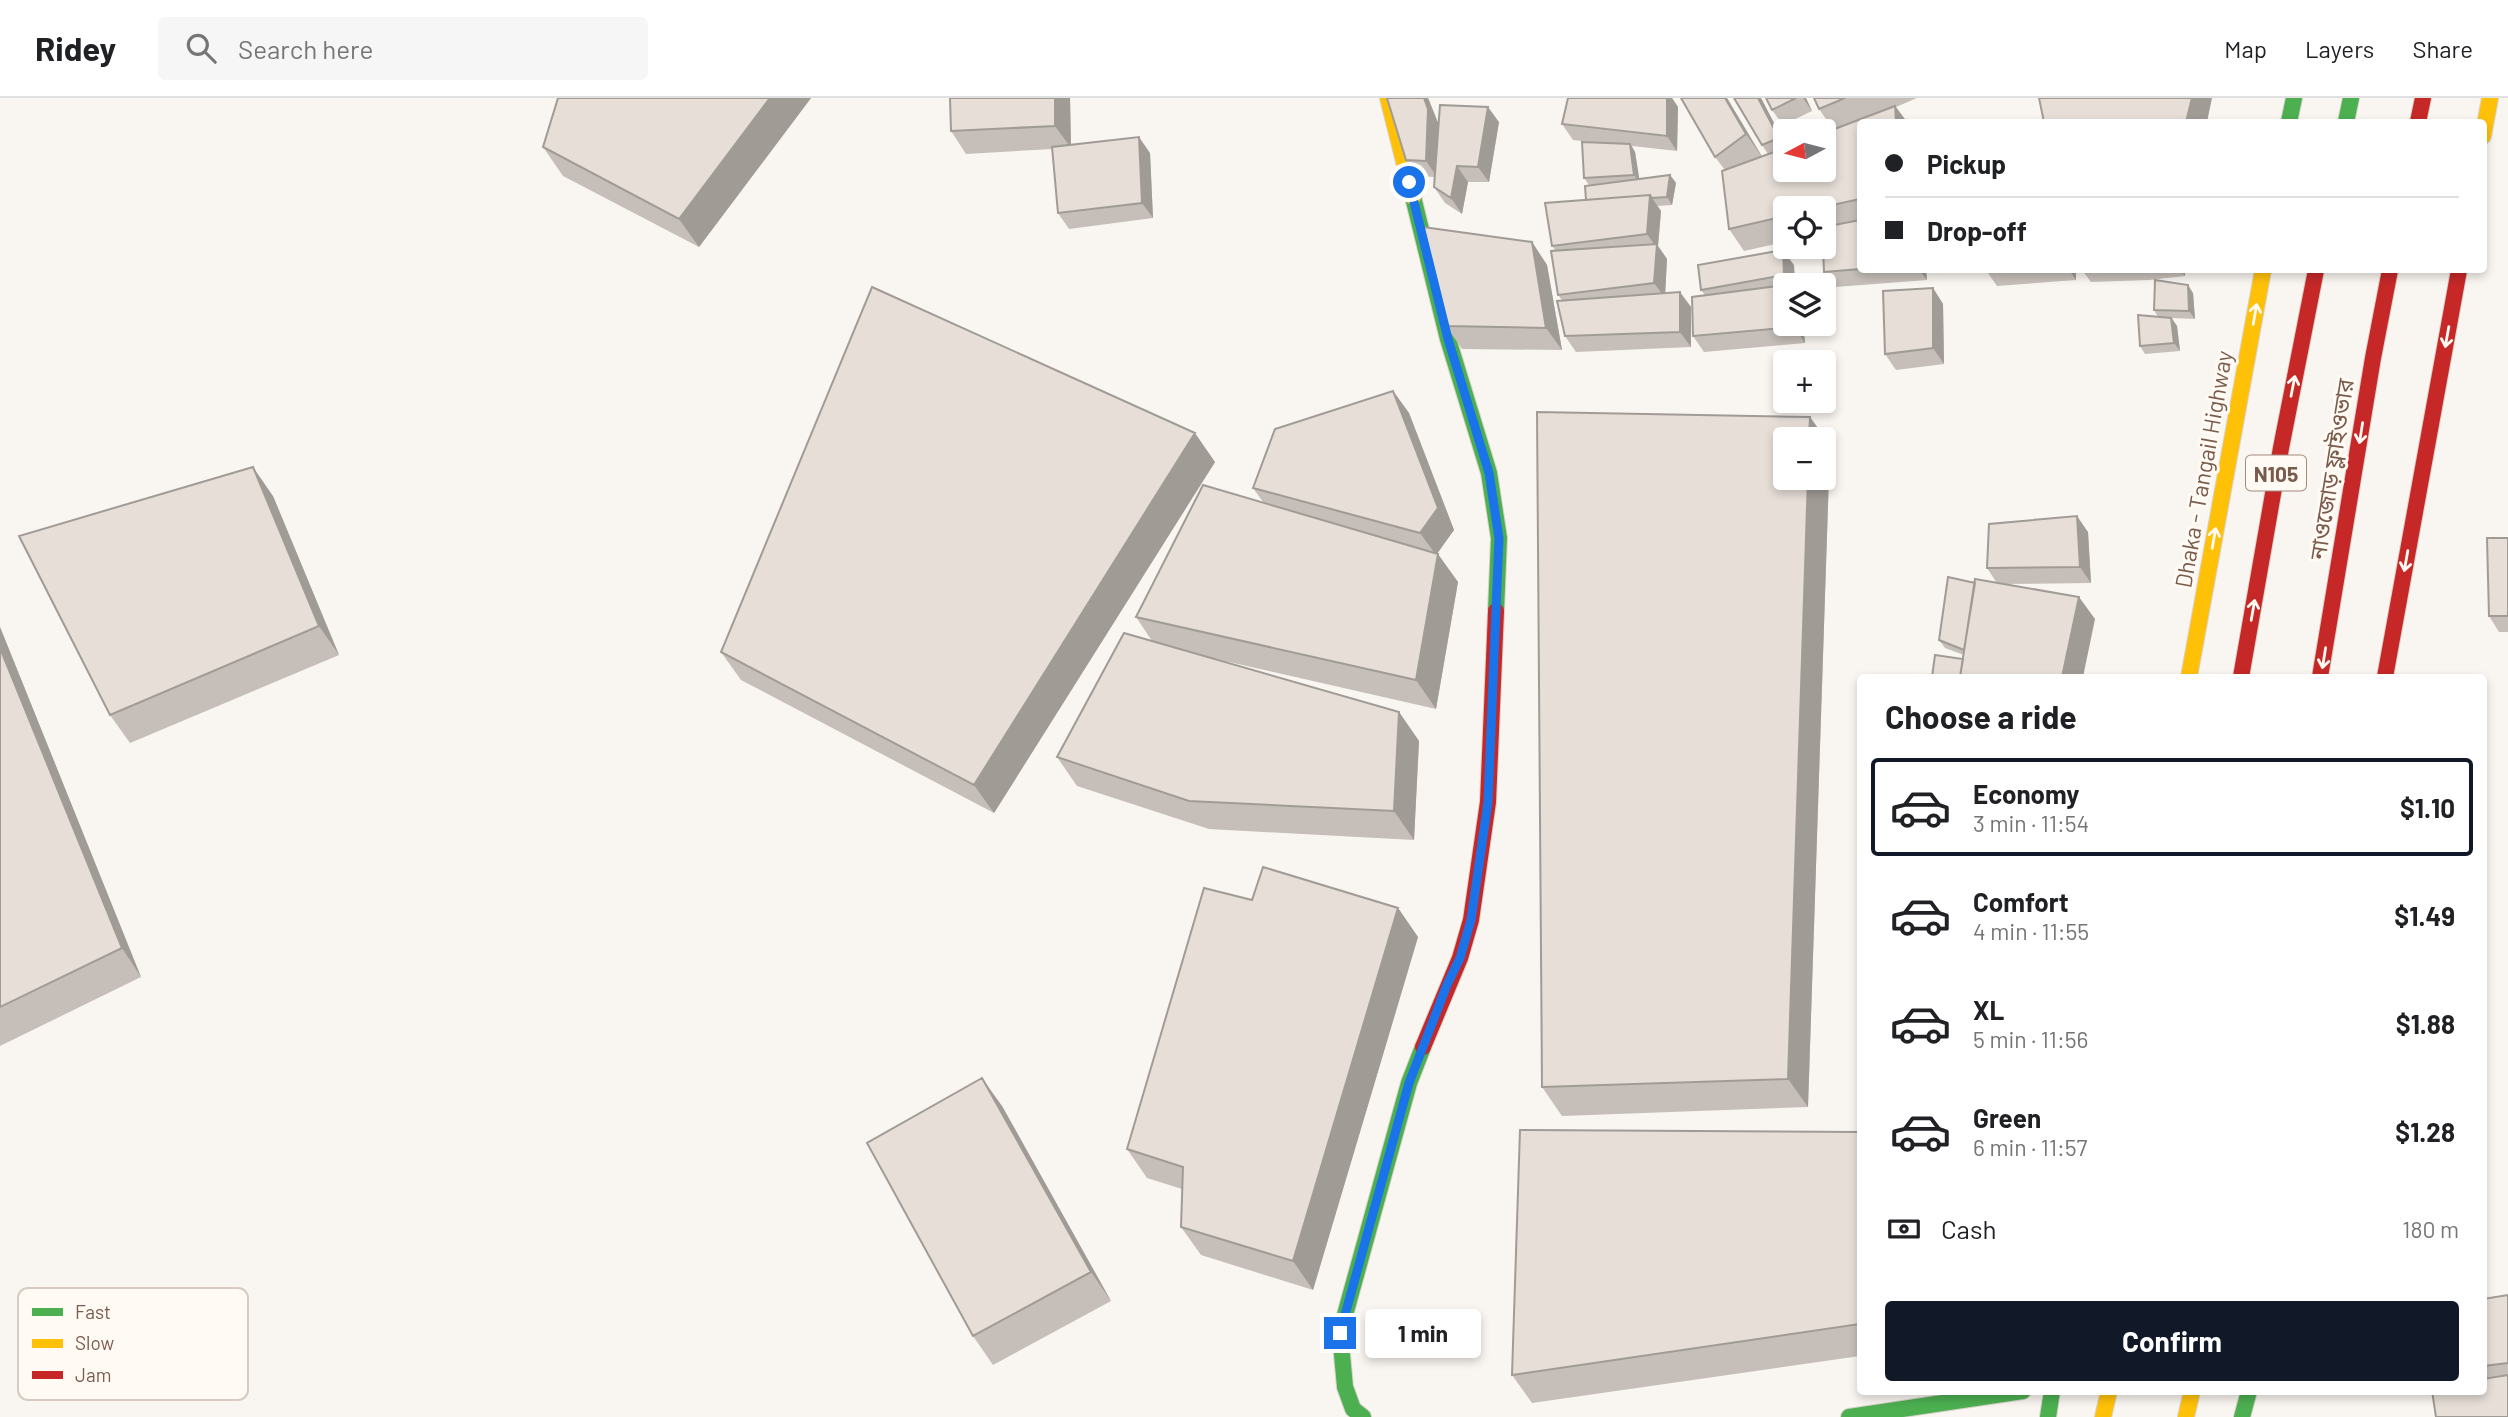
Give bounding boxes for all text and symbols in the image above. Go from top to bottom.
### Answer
search box [158,17,648,80]
text: Ridey [35,28,116,68]
icon: search [182,29,220,67]
text: Search here [238,33,373,64]
text: Map [2224,34,2267,63]
text: Layers [2305,34,2374,63]
text: Share [2412,34,2473,63]
north arrow [1773,119,1836,182]
map controls [1773,119,1836,490]
text: Pickup [1927,148,2006,179]
route start [1393,166,1425,198]
button: locate [1773,196,1836,259]
text: Drop-off [1927,215,2027,246]
button: layers [1773,273,1836,336]
one-way arrow [2248,303,2262,326]
one-way arrow [2440,325,2453,348]
street label: Dhaka - Tangail Highway [2168,348,2238,590]
button: + [1773,350,1836,413]
one-way arrow [2287,375,2300,398]
street label: নাওজোড় ফ্লাইওভার [2303,376,2360,563]
one-way arrow [2354,421,2367,444]
button: − [1773,427,1836,490]
road number: N105 [2246,456,2306,490]
one-way arrow [2208,527,2221,550]
one-way arrow [2399,549,2412,571]
one-way arrow [2247,599,2260,622]
one-way arrow [2317,646,2330,669]
text: Choose a ride [1885,697,2077,735]
icon: car [1889,776,1952,839]
text: Economy [1973,778,2079,809]
text: $1.10 [2400,792,2455,823]
text: 3 min · 11:54 [1973,809,2089,837]
icon: car [1889,884,1952,947]
text: Comfort [1973,886,2069,917]
text: $1.49 [2394,900,2455,931]
text: 4 min · 11:55 [1973,917,2089,945]
icon: car [1889,992,1952,1055]
text: XL [1973,994,2004,1025]
text: $1.88 [2396,1008,2455,1039]
text: 5 min · 11:56 [1973,1025,2088,1053]
icon: car [1889,1100,1952,1163]
text: Green [1973,1102,2041,1133]
text: $1.28 [2395,1116,2455,1147]
text: 6 min · 11:57 [1973,1133,2087,1161]
icon: cash [1885,1210,1923,1248]
text: Cash [1941,1213,1996,1244]
text: 180 m [2402,1215,2459,1243]
legend [18,1288,248,1400]
text: Fast [75,1300,111,1323]
button: Confirm [1885,1301,2459,1381]
callout: 1 min [1364,1308,1480,1358]
route end [1324,1317,1356,1349]
text: 1 min [1398,1319,1448,1347]
text: Slow [75,1331,114,1354]
text: Jam [75,1363,111,1386]

